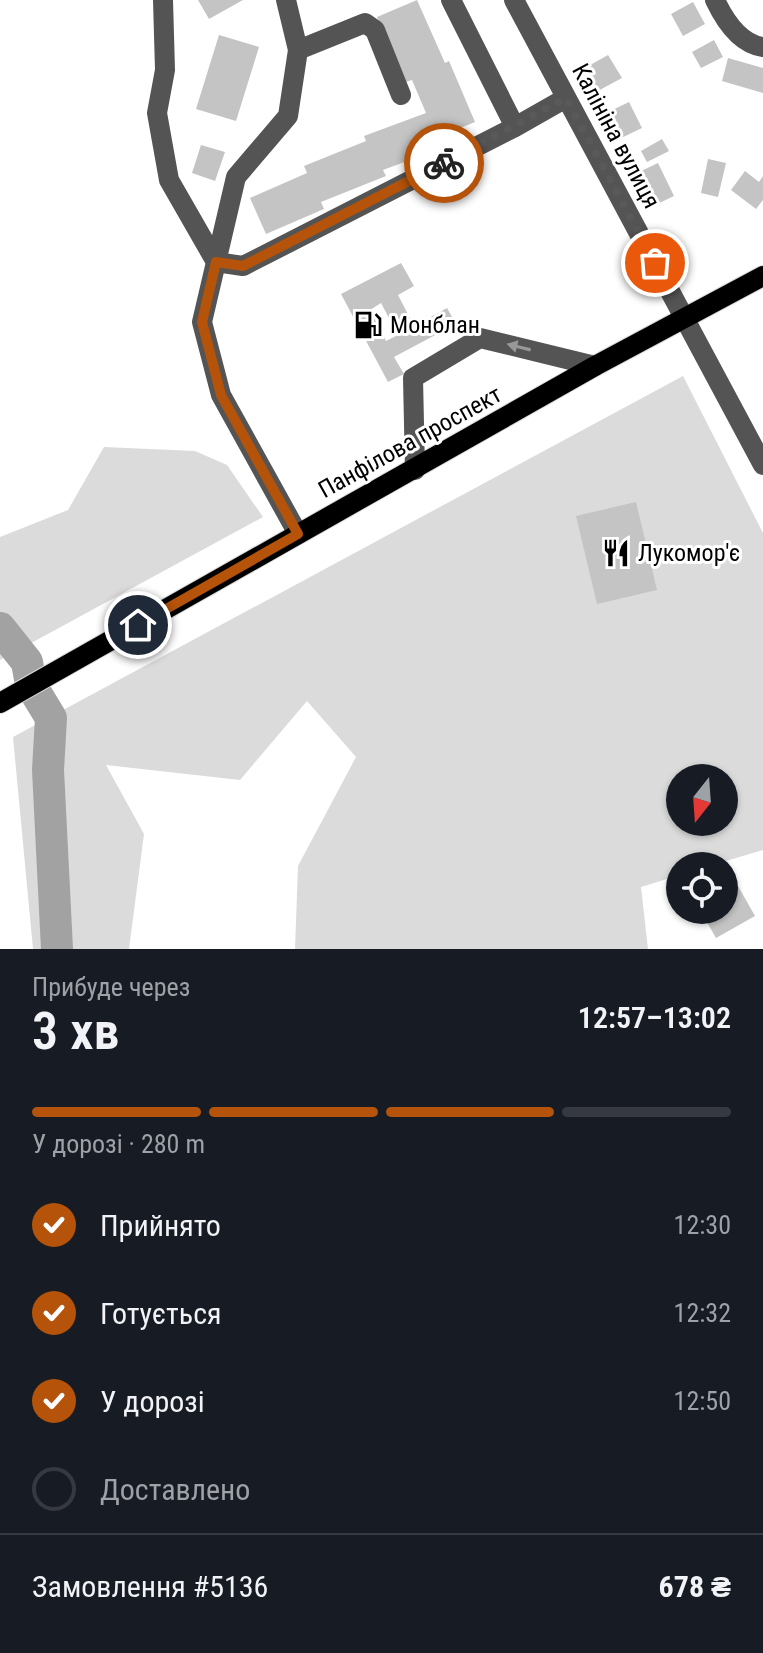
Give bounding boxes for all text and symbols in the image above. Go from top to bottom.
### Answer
street label: Калініна вулиця [566,59,666,213]
courier [404,123,484,203]
icon: bike [422,141,466,185]
pin [621,229,689,297]
icon: bag [633,241,677,285]
fuel station icon: Монблан [353,310,383,340]
place label: Монблан [390,311,480,339]
one-way arrow [506,341,531,353]
street label: Панфілова проспект [314,380,506,504]
restaurant icon: Лукомор'є [601,538,631,568]
place label: Лукомор'є [638,539,740,567]
pin [104,591,172,659]
icon: home [116,603,160,647]
north arrow [666,764,738,836]
map controls [666,764,738,924]
button: locate [666,852,738,924]
text: Прибуде через [32,972,190,1002]
text: 12:57–13:02 [578,1000,731,1035]
text: 3 хв [32,1001,119,1062]
text: У дорозі · 280 m [32,1129,205,1159]
icon: check [32,1203,76,1247]
text: Прийнято [100,1208,221,1243]
text: 12:30 [674,1210,731,1240]
icon: check [32,1291,76,1335]
text: Готується [100,1296,221,1331]
text: 12:32 [674,1298,731,1328]
icon: check [32,1379,76,1423]
text: У дорозі [100,1384,205,1419]
text: 12:50 [674,1386,731,1416]
text: Доставлено [100,1472,250,1507]
text: Замовлення #5136 [32,1569,268,1604]
text: 678 ₴ [659,1569,731,1604]

